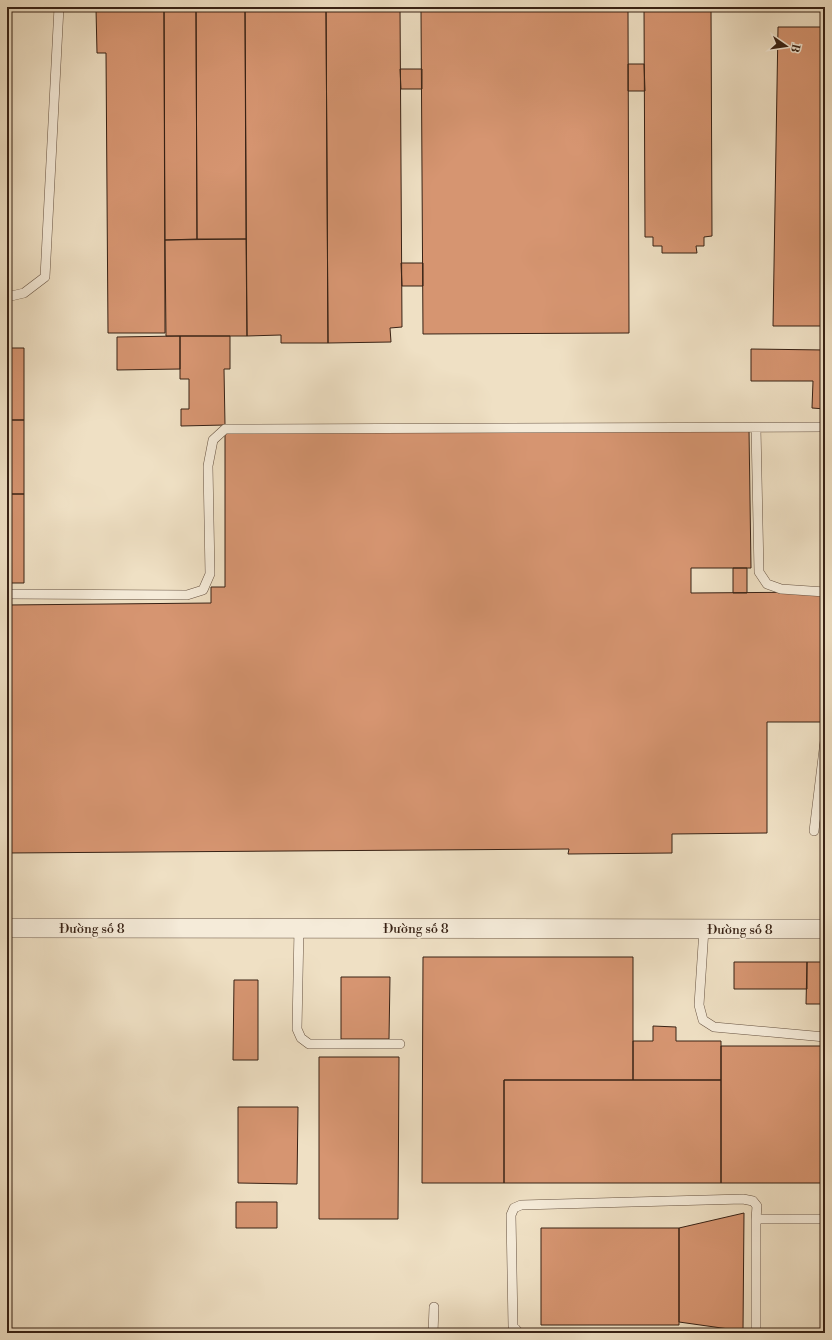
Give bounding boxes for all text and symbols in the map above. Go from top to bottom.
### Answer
north arrow [766,26,806,66]
text: B [787,42,803,54]
street label: Đường số 8 [59,921,125,937]
street label: Đường số 8 [383,921,449,937]
street label: Đường số 8 [707,922,773,938]

